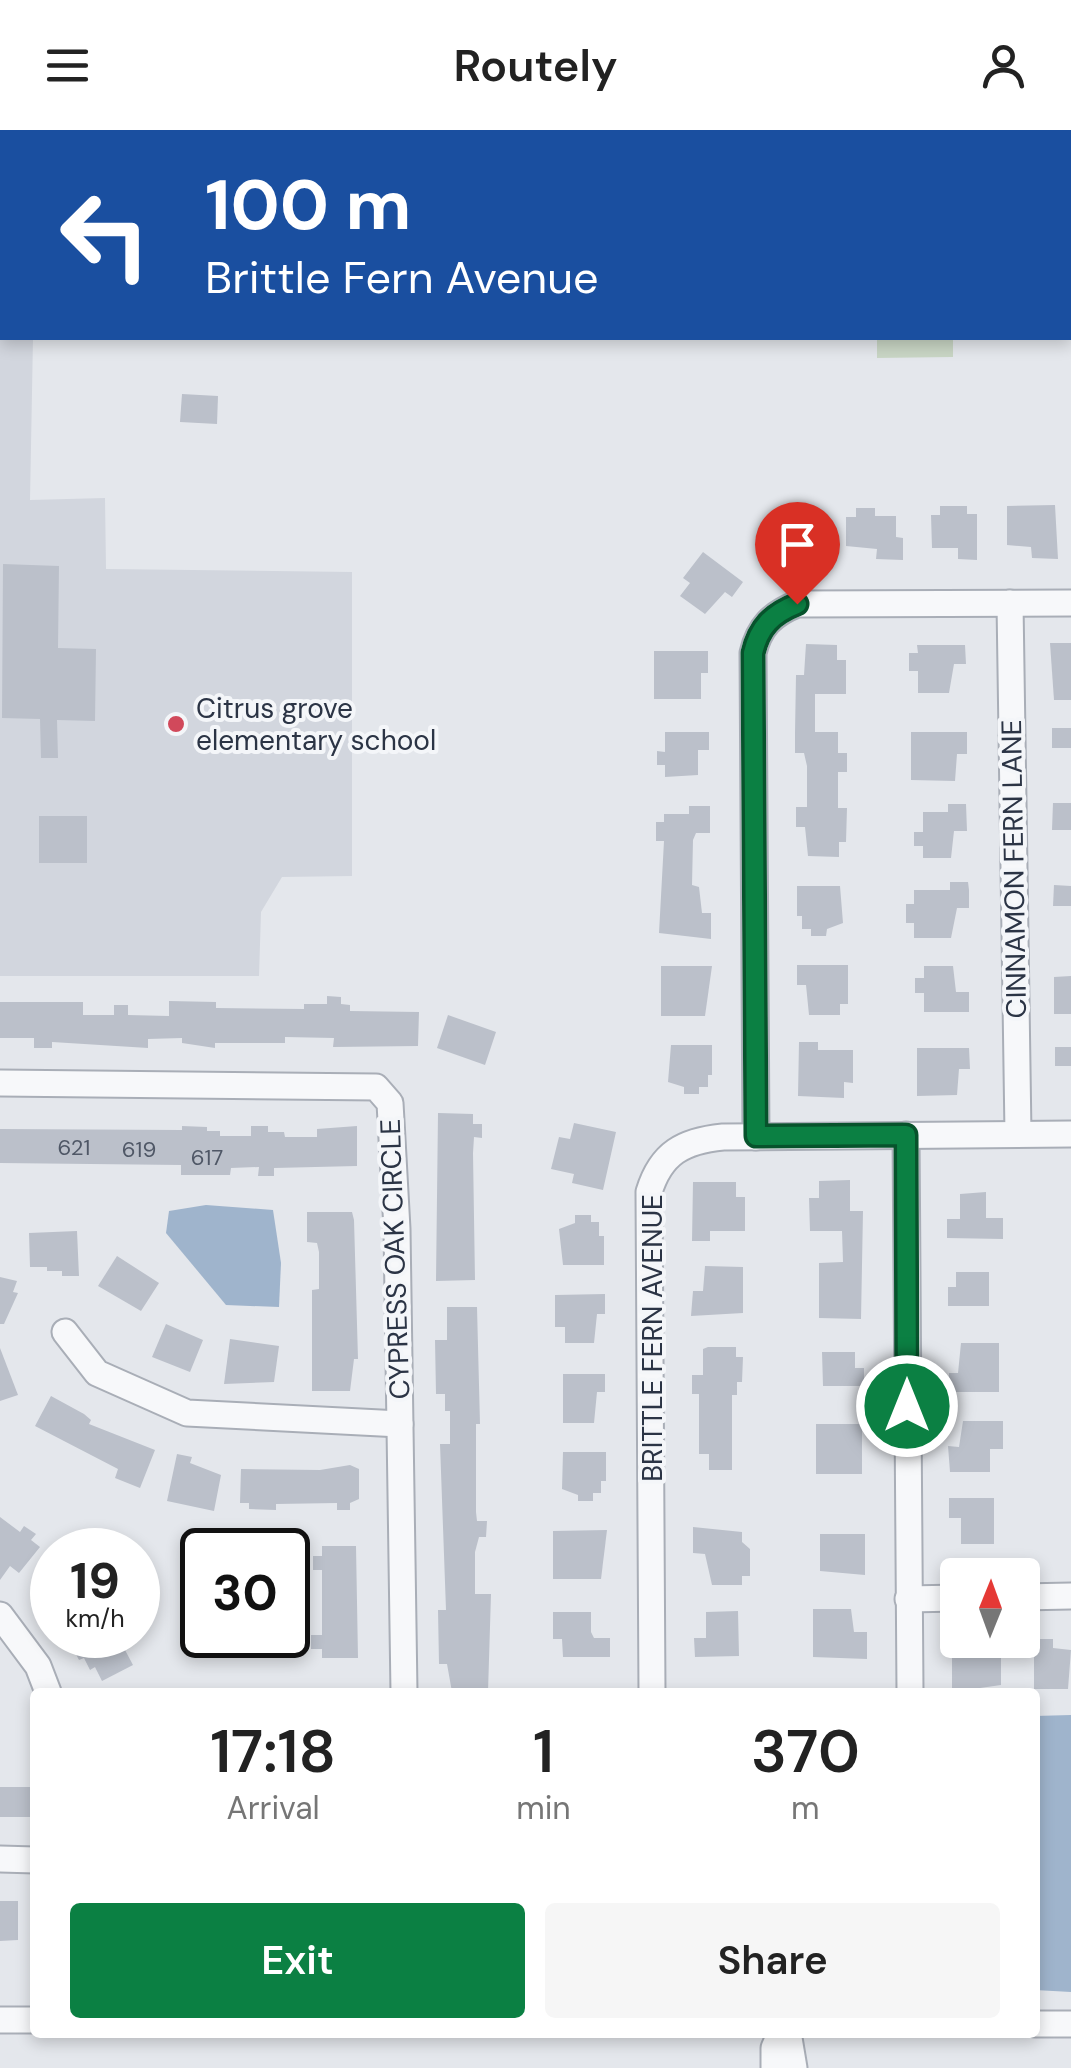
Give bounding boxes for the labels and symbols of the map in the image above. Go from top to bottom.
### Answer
pin [755,502,840,605]
place label: Citrus grove elementary school [196,690,436,759]
marker: Citrus grove elementary school [165,713,187,735]
street label: CINNAMON FERN LANE [993,719,1035,1019]
street label: CYPRESS OAK CIRCLE [372,1118,418,1400]
house number: 621 [58,1133,90,1162]
house number: 619 [122,1135,156,1164]
house number: 617 [191,1143,223,1172]
street label: BRITTLE FERN AVENUE [634,1194,671,1482]
position arrow [855,1354,959,1458]
speed limit sign: 30 [180,1528,310,1658]
north arrow [940,1558,1040,1658]

